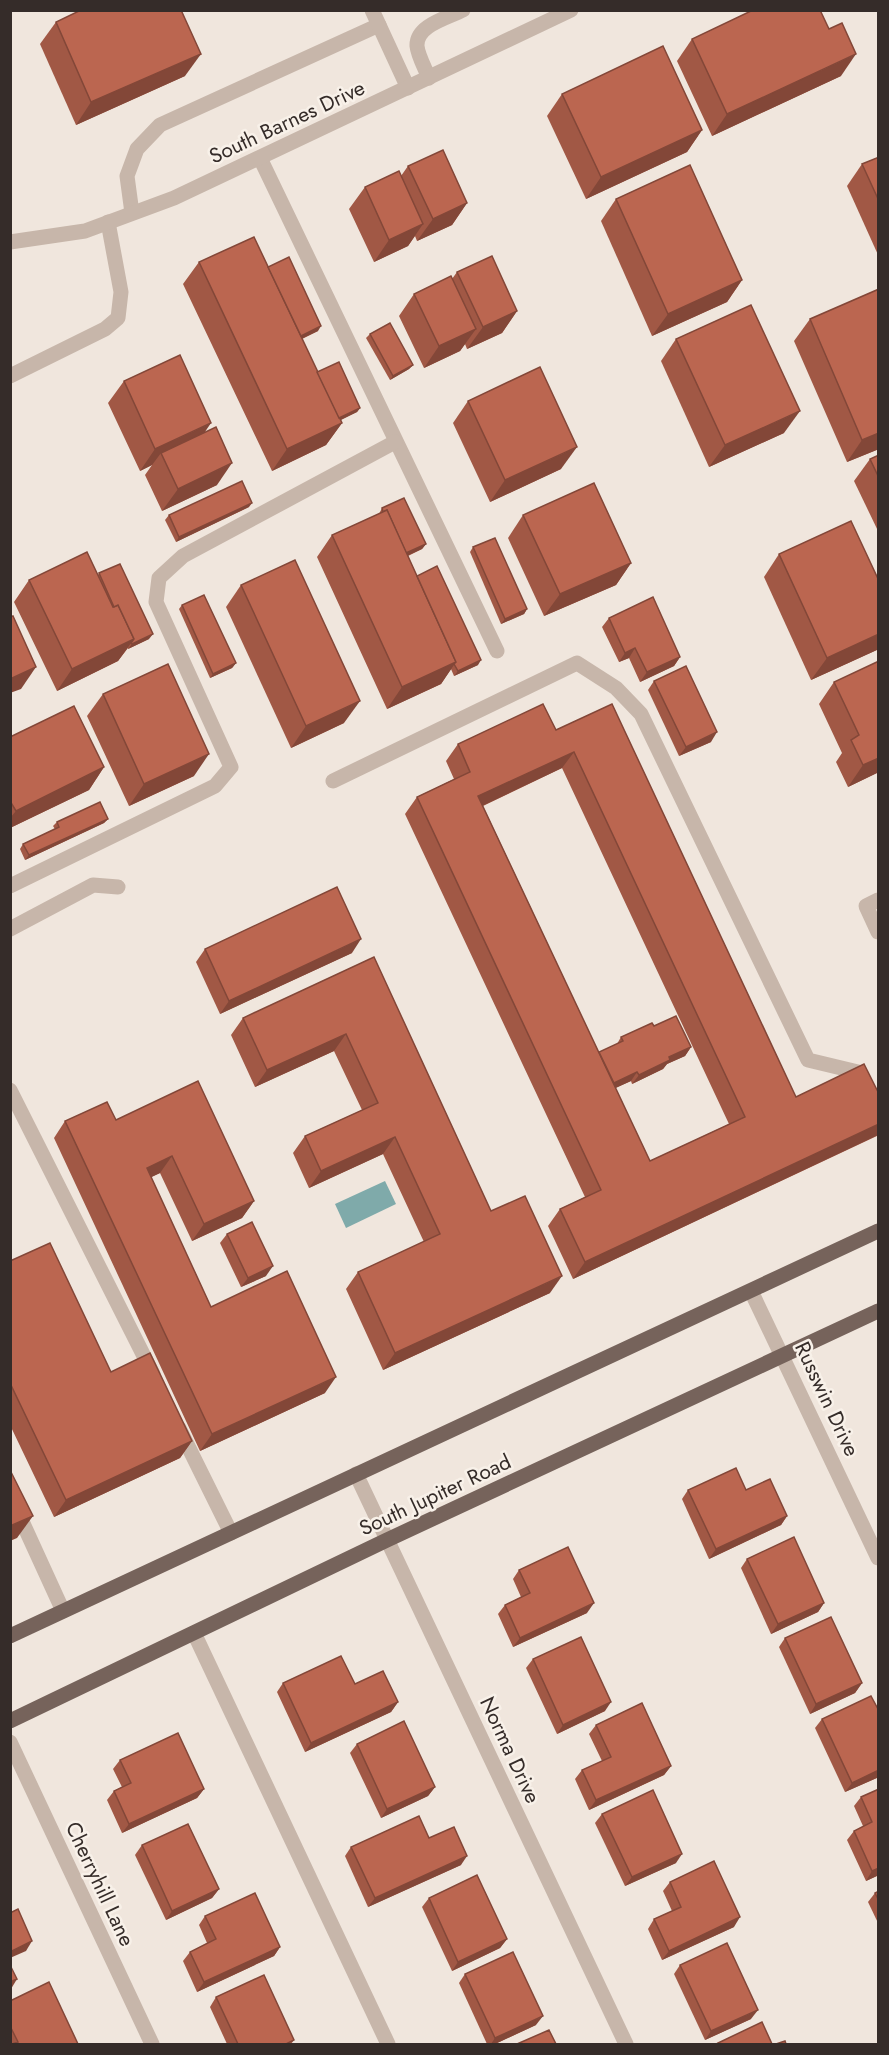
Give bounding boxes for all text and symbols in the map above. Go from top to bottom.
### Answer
street label: South Barnes Drive [204,73,370,171]
street label: Russwin Drive [787,1337,867,1461]
street label: South Jupiter Road [354,1447,516,1543]
street label: Norma Drive [472,1692,548,1808]
street label: Cherryhill Lane [58,1817,142,1951]

